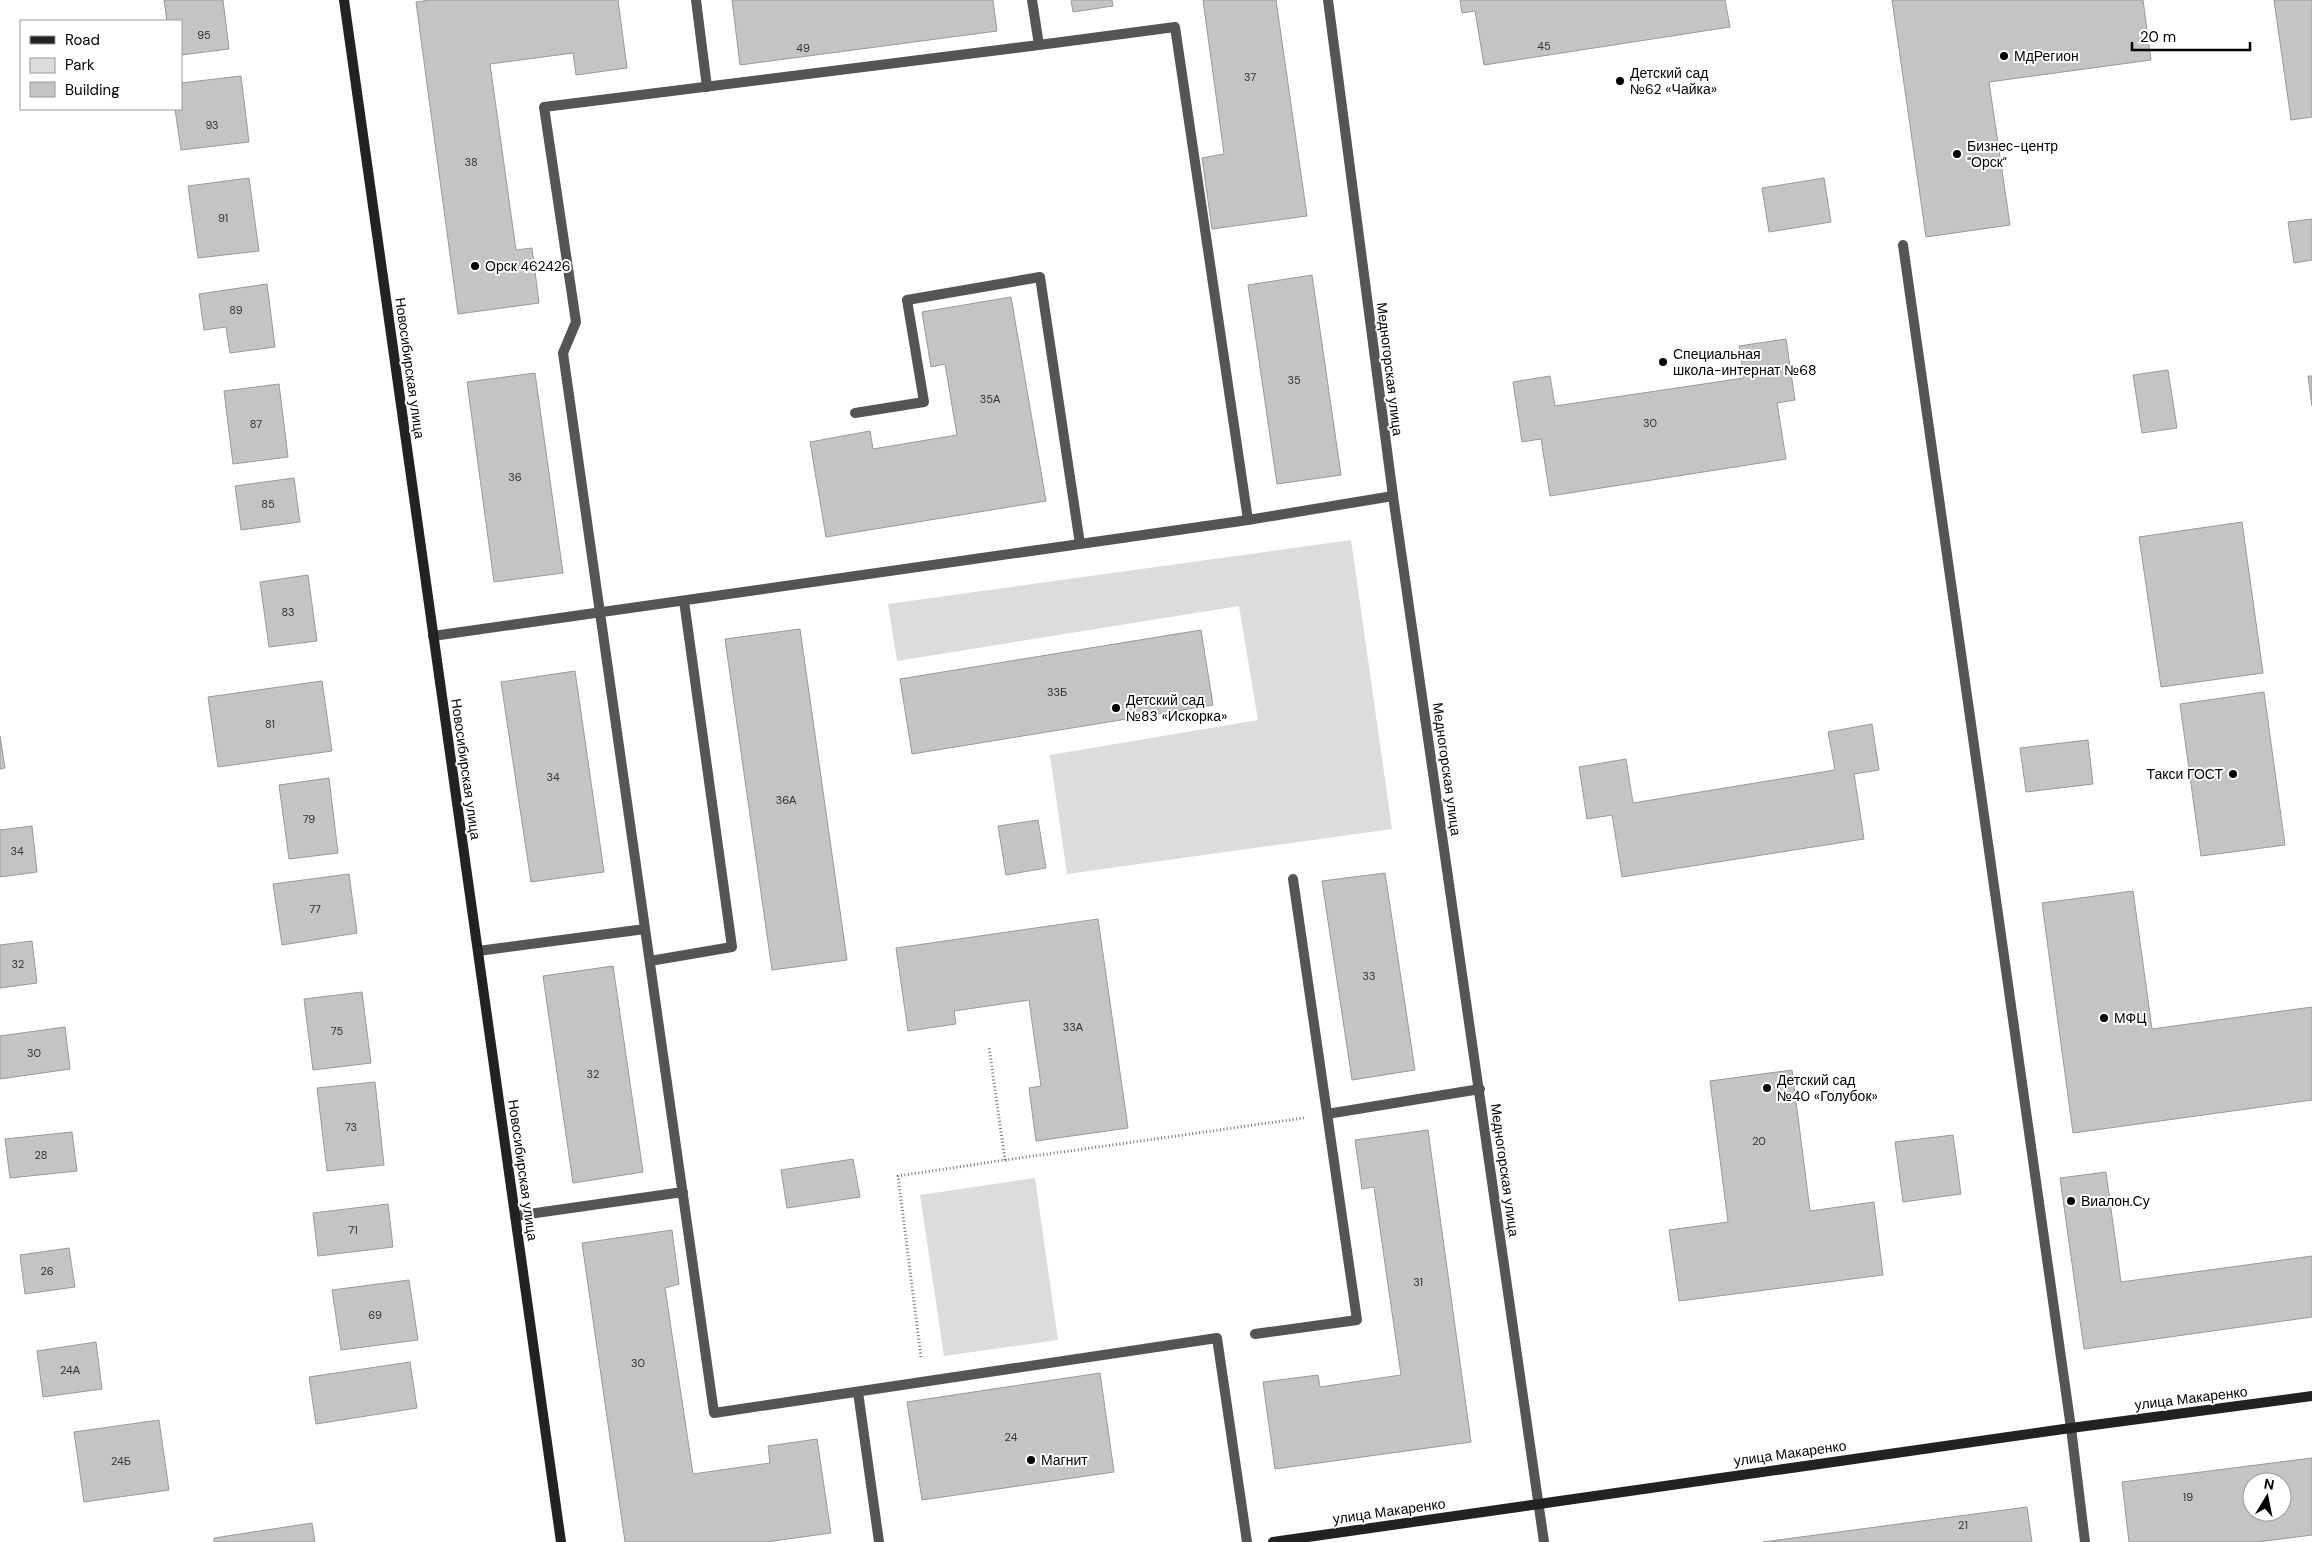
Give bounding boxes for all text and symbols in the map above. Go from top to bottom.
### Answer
legend [20,20,182,110]
scale bar [2132,20,2250,52]
text: 20 m [2140,27,2176,47]
house number: 95 [197,28,211,42]
text: Road [65,30,100,50]
house number: 45 [1537,39,1551,53]
house number: 49 [796,41,810,55]
place label: МдРегион [2014,47,2079,65]
marker: МдРегион [1998,50,2010,62]
text: Park [65,55,95,75]
place label: Детский сад №62 «Чайка» [1630,64,1717,98]
house number: 37 [1244,70,1256,84]
marker: Детский сад №62 «Чайка» [1614,75,1626,87]
text: Building [65,80,120,100]
house number: 93 [205,118,219,132]
place label: Бизнес-центр "Орск" [1967,137,2058,171]
marker: Бизнес-центр "Орск" [1951,148,1963,160]
house number: 38 [464,155,478,169]
house number: 91 [218,211,228,225]
place label: Орск 462426 [485,257,571,275]
marker: Орск 462426 [469,260,481,272]
street label: Новосибирская улица [391,296,429,440]
street label: Медногорская улица [1373,301,1407,437]
house number: 89 [229,303,243,317]
place label: Специальная школа-интернат №68 [1673,345,1817,379]
marker: Специальная школа-интернат №68 [1657,356,1669,368]
house number: 35 [1287,373,1301,387]
house number: 35А [980,392,1001,406]
house number: 30 [1643,416,1657,430]
house number: 87 [250,417,262,431]
house number: 36 [508,470,522,484]
house number: 85 [261,497,275,511]
house number: 83 [281,605,295,619]
house number: 33Б [1047,685,1067,699]
place label: Детский сад №83 «Искорка» [1126,691,1227,725]
street label: Новосибирская улица [447,697,485,841]
street label: Медногорская улица [1429,701,1465,837]
marker: Детский сад №83 «Искорка» [1110,702,1122,714]
house number: 81 [265,717,275,731]
place label: Такси ГОСТ [2147,765,2223,783]
marker: Такси ГОСТ [2227,768,2239,780]
house number: 34 [546,770,560,784]
house number: 36А [776,793,797,807]
house number: 79 [303,812,315,826]
house number: 34 [10,844,24,858]
house number: 77 [309,902,321,916]
house number: 32 [12,957,24,971]
house number: 33 [1362,969,1376,983]
place label: МФЦ [2114,1009,2147,1027]
marker: МФЦ [2098,1012,2110,1024]
house number: 33А [1063,1020,1084,1034]
house number: 75 [331,1024,343,1038]
house number: 30 [27,1046,41,1060]
house number: 32 [587,1067,599,1081]
place label: Детский сад №40 «Голубок» [1777,1071,1878,1105]
marker: Детский сад №40 «Голубок» [1761,1082,1773,1094]
street label: Новосибирская улица [504,1098,542,1242]
street label: Медногорская улица [1487,1102,1523,1238]
house number: 73 [345,1120,357,1134]
house number: 20 [1752,1134,1766,1148]
house number: 28 [35,1148,47,1162]
place label: Виалон.Су [2081,1192,2150,1210]
marker: Виалон.Су [2065,1195,2077,1207]
house number: 71 [348,1223,358,1237]
house number: 26 [40,1264,54,1278]
house number: 31 [1413,1275,1423,1289]
house number: 69 [368,1308,382,1322]
house number: 30 [631,1356,645,1370]
house number: 24А [60,1363,81,1377]
street label: улица Макаренко [2134,1382,2249,1414]
house number: 24 [1005,1430,1018,1444]
street label: улица Макаренко [1733,1436,1848,1470]
place label: Магнит [1041,1451,1088,1469]
house number: 24Б [111,1454,131,1468]
marker: Магнит [1025,1454,1037,1466]
north arrow [2242,1472,2292,1522]
text: N [2263,1474,2276,1494]
house number: 19 [2183,1490,2193,1504]
street label: улица Макаренко [1332,1494,1447,1528]
house number: 21 [1958,1518,1968,1532]

